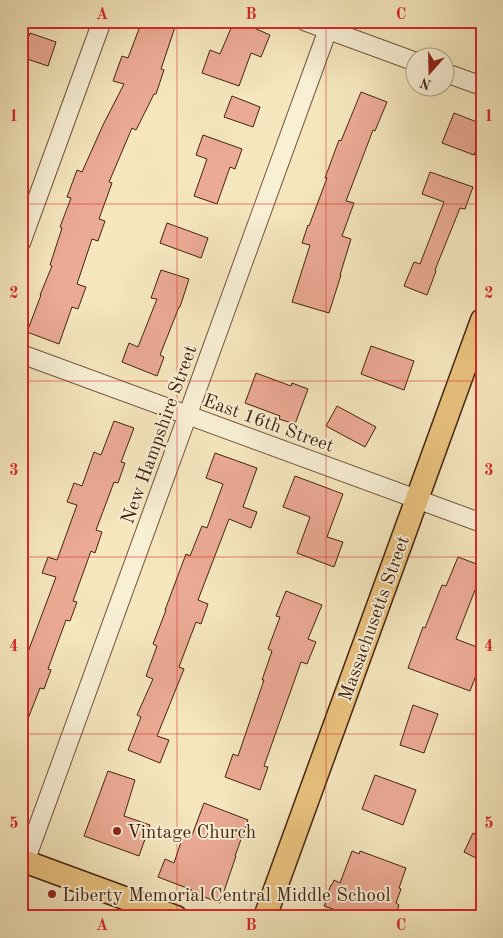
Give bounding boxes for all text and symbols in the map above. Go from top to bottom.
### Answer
text: A [96,7,108,23]
text: B [245,7,257,23]
text: C [396,7,406,23]
north arrow [406,48,456,98]
text: N [418,75,433,92]
text: 1 [9,109,19,125]
text: 1 [484,109,494,125]
text: 2 [9,286,19,302]
text: 2 [484,286,494,302]
street label: New Hampshire Street [119,343,202,527]
street label: East 16th Street [200,392,336,457]
text: 3 [9,463,19,479]
text: 3 [484,463,494,479]
street label: Massachusetts Street [337,534,414,704]
text: 4 [9,639,19,655]
text: 4 [484,639,494,655]
text: 5 [9,816,19,832]
text: 5 [484,816,494,832]
place label: Vintage Church [127,824,256,843]
marker: Vintage Church [111,825,123,837]
place label: Liberty Memorial Central Middle School [62,887,391,906]
marker: Liberty Memorial Central Middle School [46,888,58,900]
text: A [96,918,108,934]
text: B [245,918,257,934]
text: C [396,918,406,934]

